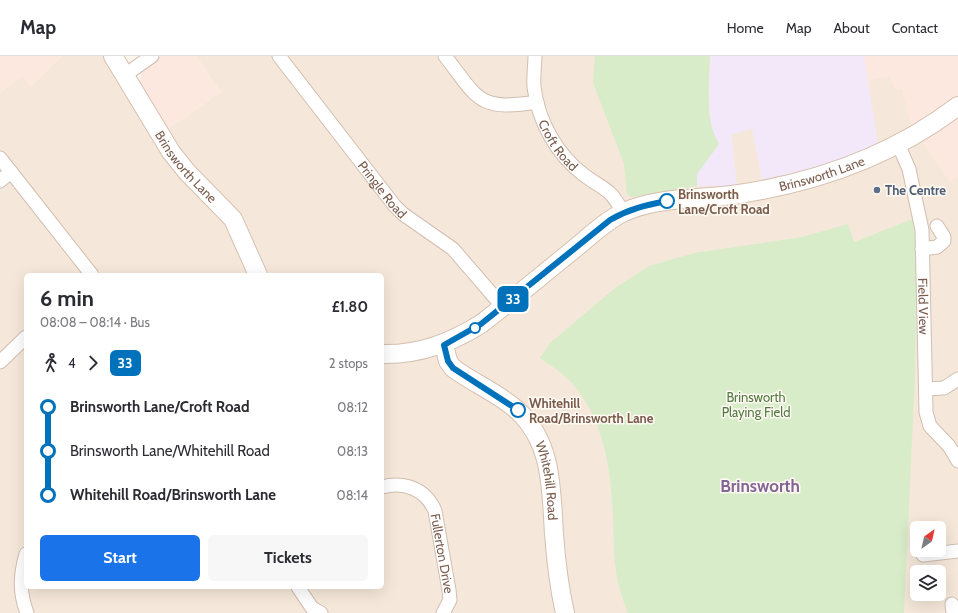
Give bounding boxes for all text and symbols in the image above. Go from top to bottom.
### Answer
text: Map [20,16,56,39]
text: Home [727,19,764,37]
text: Map [786,19,811,37]
text: About [833,19,870,37]
text: Contact [892,19,938,37]
street label: Croft Road [535,117,581,174]
street label: Brinsworth Lane [152,128,221,206]
street label: Brinsworth Lane [777,152,867,194]
street label: Pringle Road [355,158,410,221]
place label: The Centre [885,182,946,198]
marker: The Centre [872,185,882,195]
place label: Brinsworth Lane/Croft Road [678,186,770,217]
marker: Brinsworth Lane/Croft Road [659,193,675,209]
street label: Field View [915,278,932,335]
text: 6 min [40,285,94,312]
line badge: 33 [495,286,531,312]
text: 33 [505,290,521,308]
text: £1.80 [332,298,368,316]
text: 08:08 – 08:14 · Bus [40,314,150,330]
unlabelled marker [469,322,481,334]
icon: walk [40,352,62,374]
icon: forward [82,352,104,374]
text: 33 [118,354,133,372]
text: 4 [68,355,76,371]
text: 2 stops [329,355,368,371]
park label: Brinsworth Playing Field [722,389,790,420]
place label: Whitehill Road/Brinsworth Lane [529,395,654,426]
text: Brinsworth Lane/Croft Road [70,398,250,416]
text: 08:12 [337,399,368,415]
marker: Whitehill Road/Brinsworth Lane [510,402,526,418]
street label: Whitehill Road [532,439,561,521]
text: Brinsworth Lane/Whitehill Road [70,442,270,460]
text: 08:13 [337,443,368,459]
district label: Brinsworth [720,476,800,496]
text: Whitehill Road/Brinsworth Lane [70,486,276,504]
text: 08:14 [337,487,368,503]
street label: Fullerton Drive [428,512,458,595]
north arrow [910,521,946,557]
map controls [910,521,946,601]
button: Start [40,535,200,581]
button: Tickets [208,535,368,581]
button: layers [910,565,946,601]

